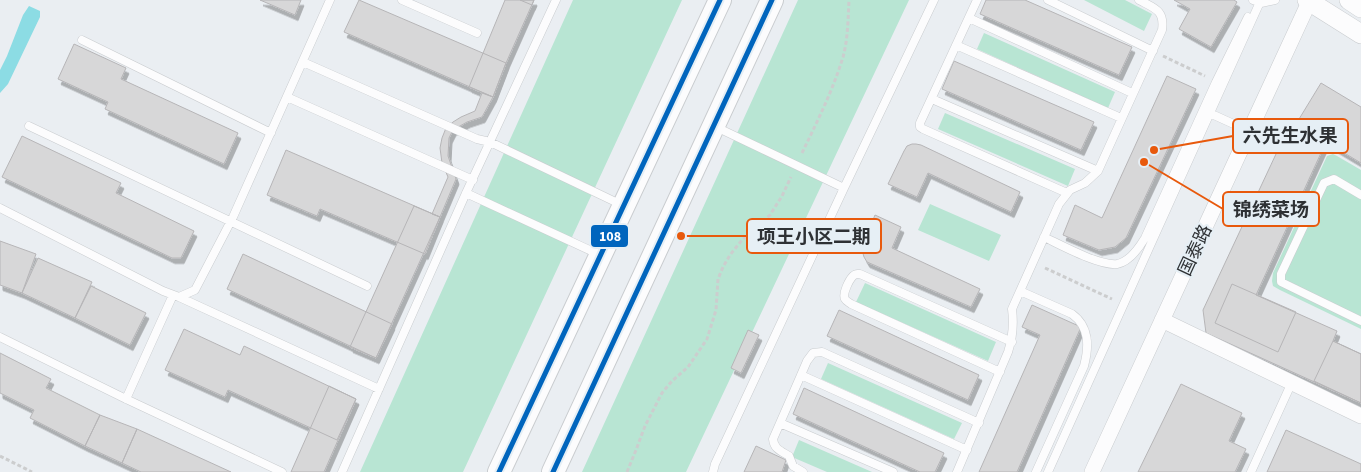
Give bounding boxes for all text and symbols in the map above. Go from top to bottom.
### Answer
callout: 六先生水果 [1233,119,1348,153]
text: 六先生水果 [1242,123,1338,150]
callout: 锦绣菜场 [1223,192,1319,226]
text: 锦绣菜场 [1233,197,1309,224]
callout: 项王小区二期 [747,219,881,253]
street label: 国泰路 [1173,220,1218,280]
line badge: 108 [590,224,629,248]
text: 项王小区二期 [757,224,871,251]
text: 108 [599,227,621,247]

